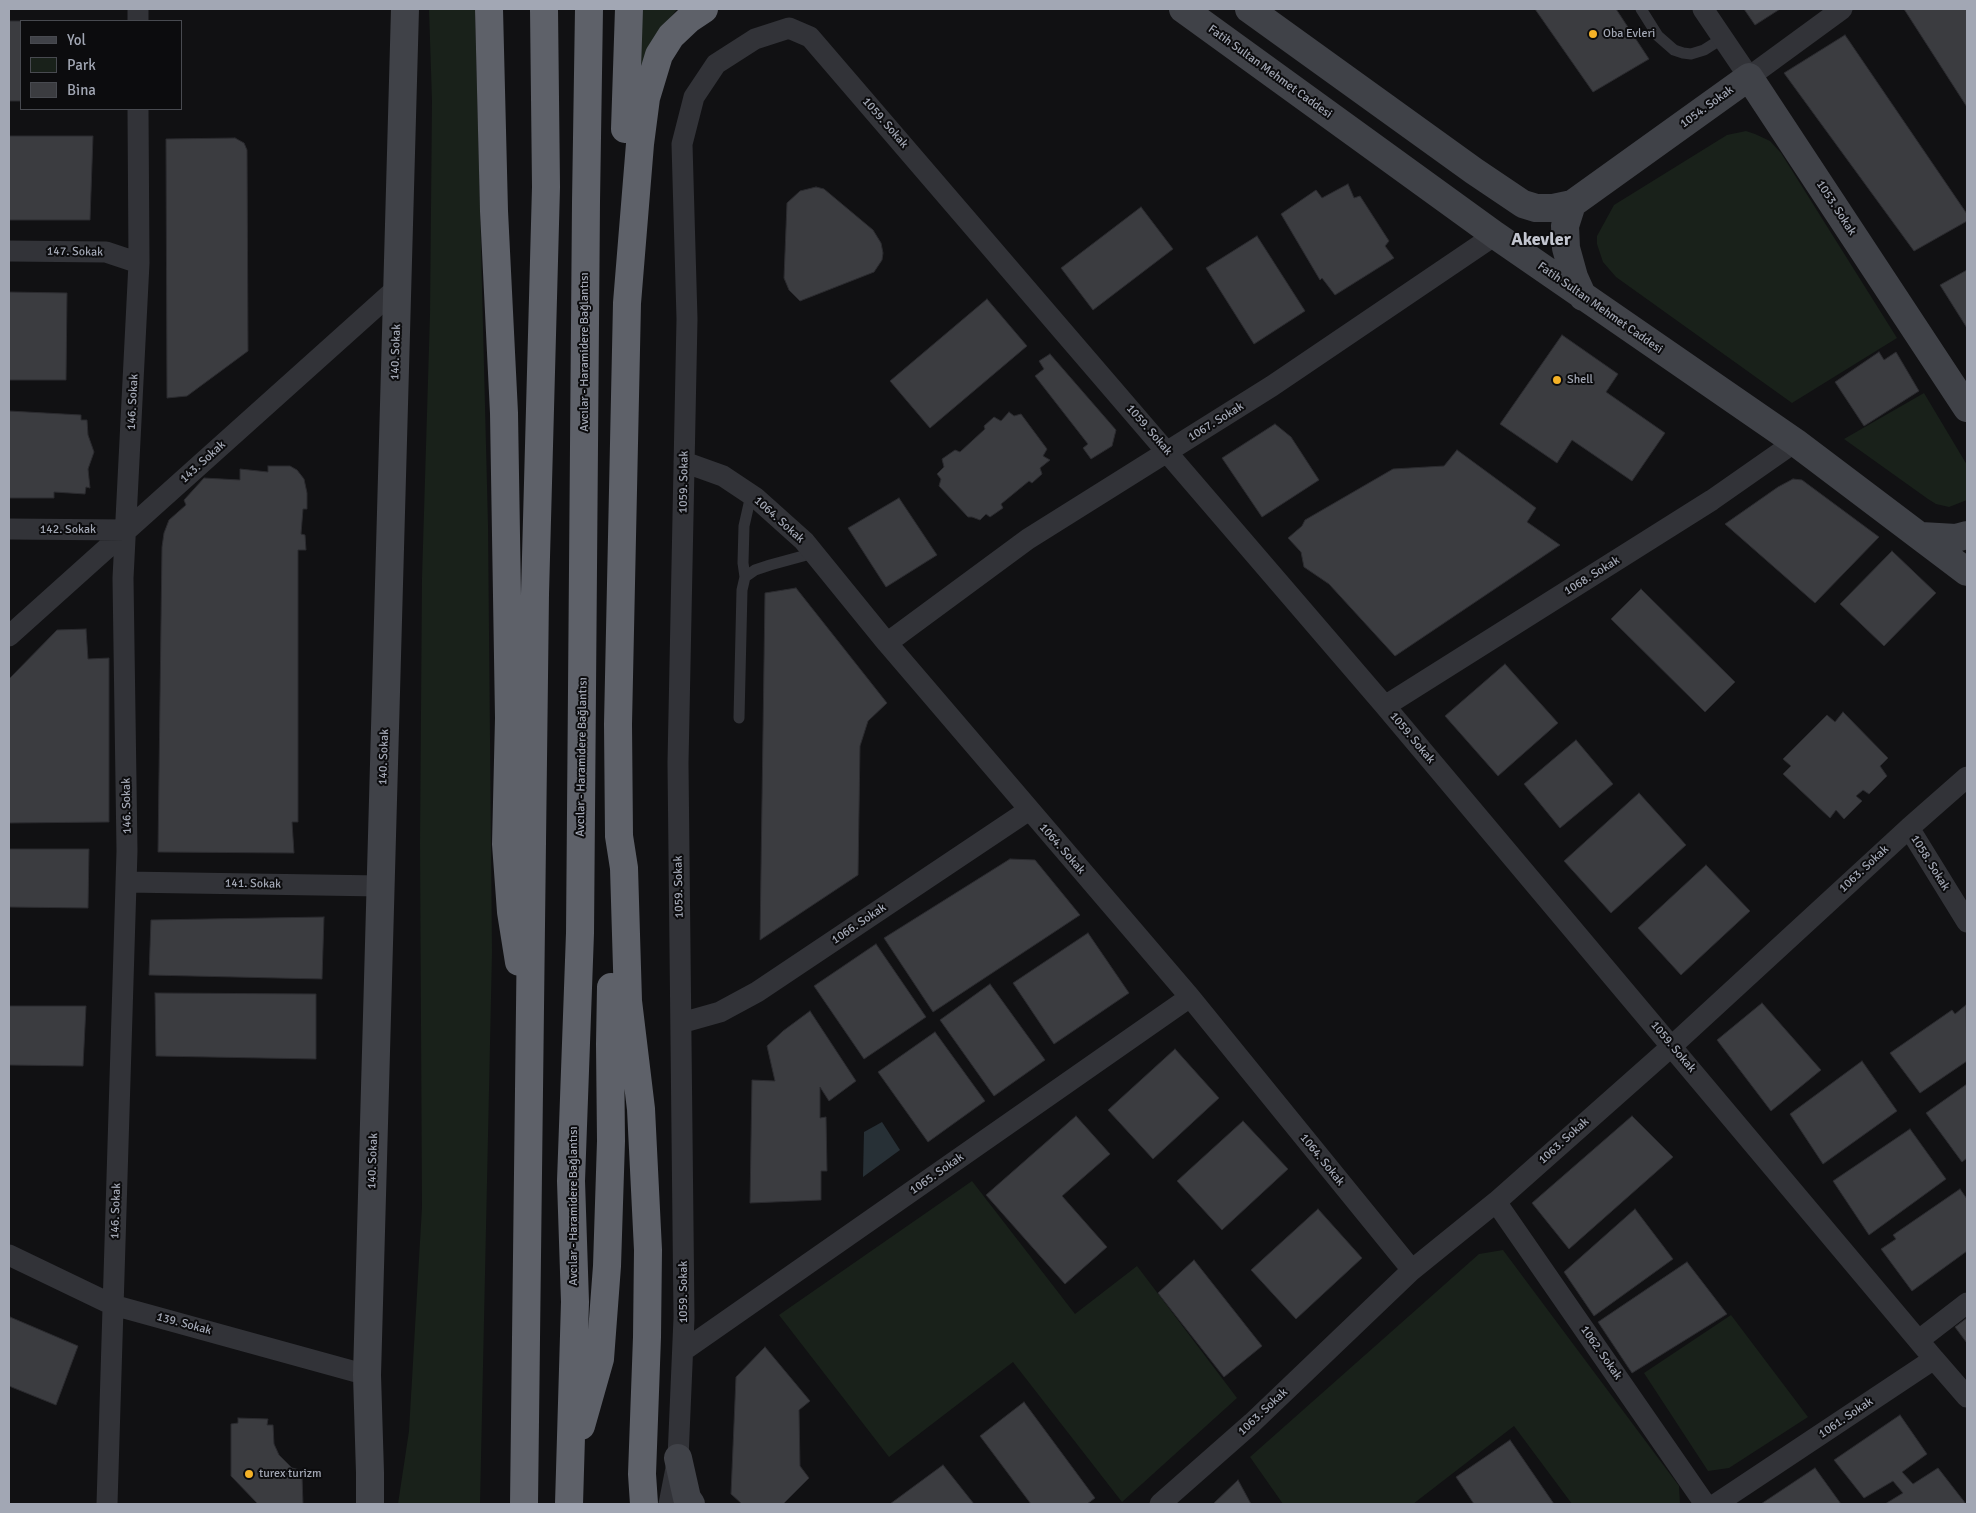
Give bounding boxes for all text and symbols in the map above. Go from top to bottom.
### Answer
legend [20,20,182,110]
street label: Fatih Sultan Mehmet Caddesi [1205,22,1335,122]
place label: Oba Evleri [1603,27,1655,41]
marker: Oba Evleri [1587,28,1599,40]
text: Yol [67,31,86,49]
text: Park [67,56,96,74]
text: Bina [67,81,96,99]
street label: 1054. Sokak [1677,83,1737,131]
street label: 1059. Sokak [859,95,911,151]
street label: 1053. Sokak [1813,178,1859,238]
district label: Akevler [1511,229,1571,251]
street label: 147. Sokak [47,244,103,260]
street label: Fatih Sultan Mehmet Caddesi [1535,259,1665,357]
street label: Avcılar - Haramidere Bağlantısı [578,272,592,432]
street label: 140. Sokak [388,324,404,380]
place label: Shell [1567,373,1593,387]
street label: 146. Sokak [124,374,142,430]
marker: Shell [1551,374,1563,386]
street label: 1067. Sokak [1186,399,1246,445]
street label: 1059. Sokak [1123,402,1175,458]
street label: 143. Sokak [177,438,229,486]
street label: 1059. Sokak [676,451,692,513]
street label: 1064. Sokak [751,494,807,546]
street label: 142. Sokak [40,523,96,537]
street label: 1068. Sokak [1562,553,1622,599]
street label: Avcılar - Haramidere Bağlantısı [573,677,591,837]
street label: 1059. Sokak [1386,709,1438,767]
street label: 140. Sokak [376,729,392,785]
street label: 146. Sokak [119,778,135,834]
street label: 1064. Sokak [1036,821,1088,877]
street label: 1058. Sokak [1907,833,1953,893]
street label: 1063. Sokak [1836,842,1892,896]
street label: 1059. Sokak [671,856,687,918]
street label: 141. Sokak [225,876,281,892]
street label: 1066. Sokak [829,900,889,948]
street label: 1059. Sokak [1647,1018,1699,1076]
street label: 1063. Sokak [1536,1115,1592,1167]
street label: Avcılar - Haramidere Bağlantısı [567,1126,581,1286]
street label: 1064. Sokak [1297,1131,1347,1189]
street label: 140. Sokak [365,1133,381,1189]
street label: 1065. Sokak [907,1150,967,1198]
street label: 146. Sokak [108,1183,124,1239]
street label: 1059. Sokak [677,1261,691,1323]
street label: 139. Sokak [155,1310,213,1338]
street label: 1062. Sokak [1577,1323,1625,1383]
street label: 1063. Sokak [1235,1385,1291,1439]
street label: 1061. Sokak [1816,1394,1876,1442]
place label: turex turizm [259,1467,322,1481]
marker: turex turizm [243,1468,255,1480]

